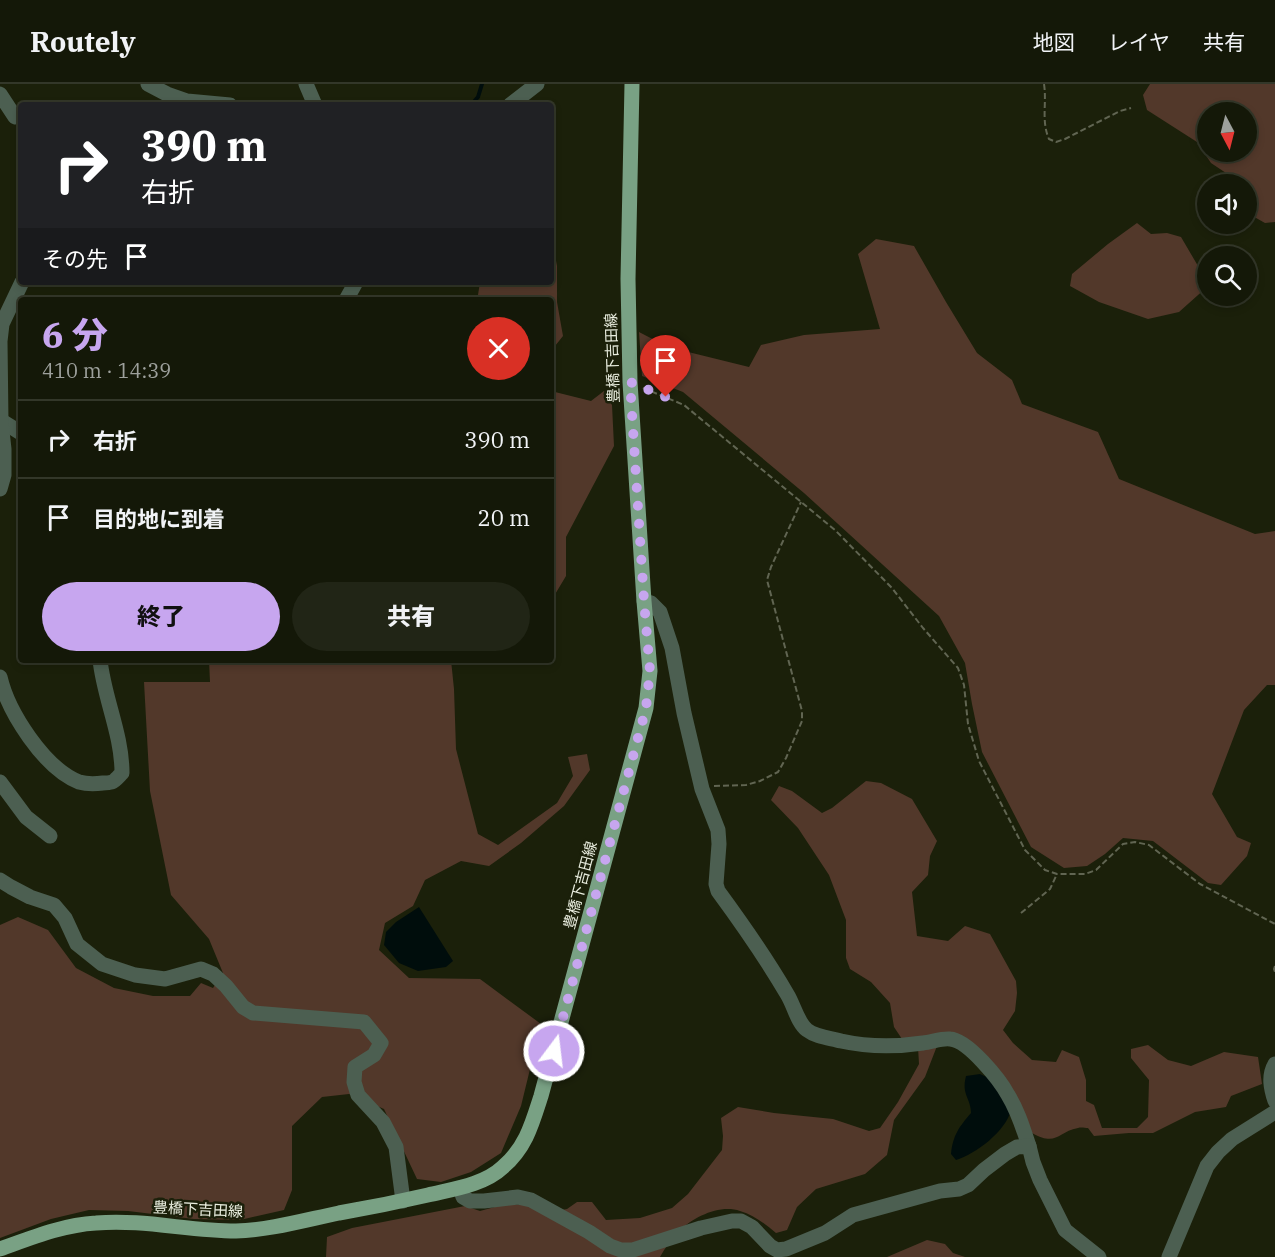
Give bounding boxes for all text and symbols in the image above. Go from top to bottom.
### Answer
text: Routely [30,23,136,60]
text: 地図 [1033,28,1075,56]
text: レイヤ [1108,28,1170,56]
text: 共有 [1203,28,1245,56]
north arrow [1197,102,1257,162]
map controls [1197,102,1257,306]
text: 390 m [141,118,267,173]
icon: right [42,126,120,204]
text: 右折 [141,174,195,209]
button: sound [1197,174,1257,234]
icon: arrive [120,240,153,273]
text: その先 [42,244,108,273]
button: search [1197,246,1257,306]
text: 6 分 [42,311,108,358]
street label: 豊橋下吉田線 [601,313,623,403]
button: close [467,317,530,380]
pin [640,335,691,397]
icon: arrive [649,344,682,377]
text: 410 m · 14:39 [42,357,171,384]
icon: right [42,423,75,456]
text: 390 m [464,425,530,454]
text: 右折 [93,426,137,455]
icon: arrive [42,501,75,534]
text: 20 m [478,503,530,532]
text: 目的地に到着 [93,504,225,533]
button: 終了 [42,582,280,651]
button: 共有 [292,582,530,651]
street label: 豊橋下吉田線 [559,839,601,931]
position arrow [522,1019,586,1083]
street label: 豊橋下吉田線 [153,1197,243,1221]

